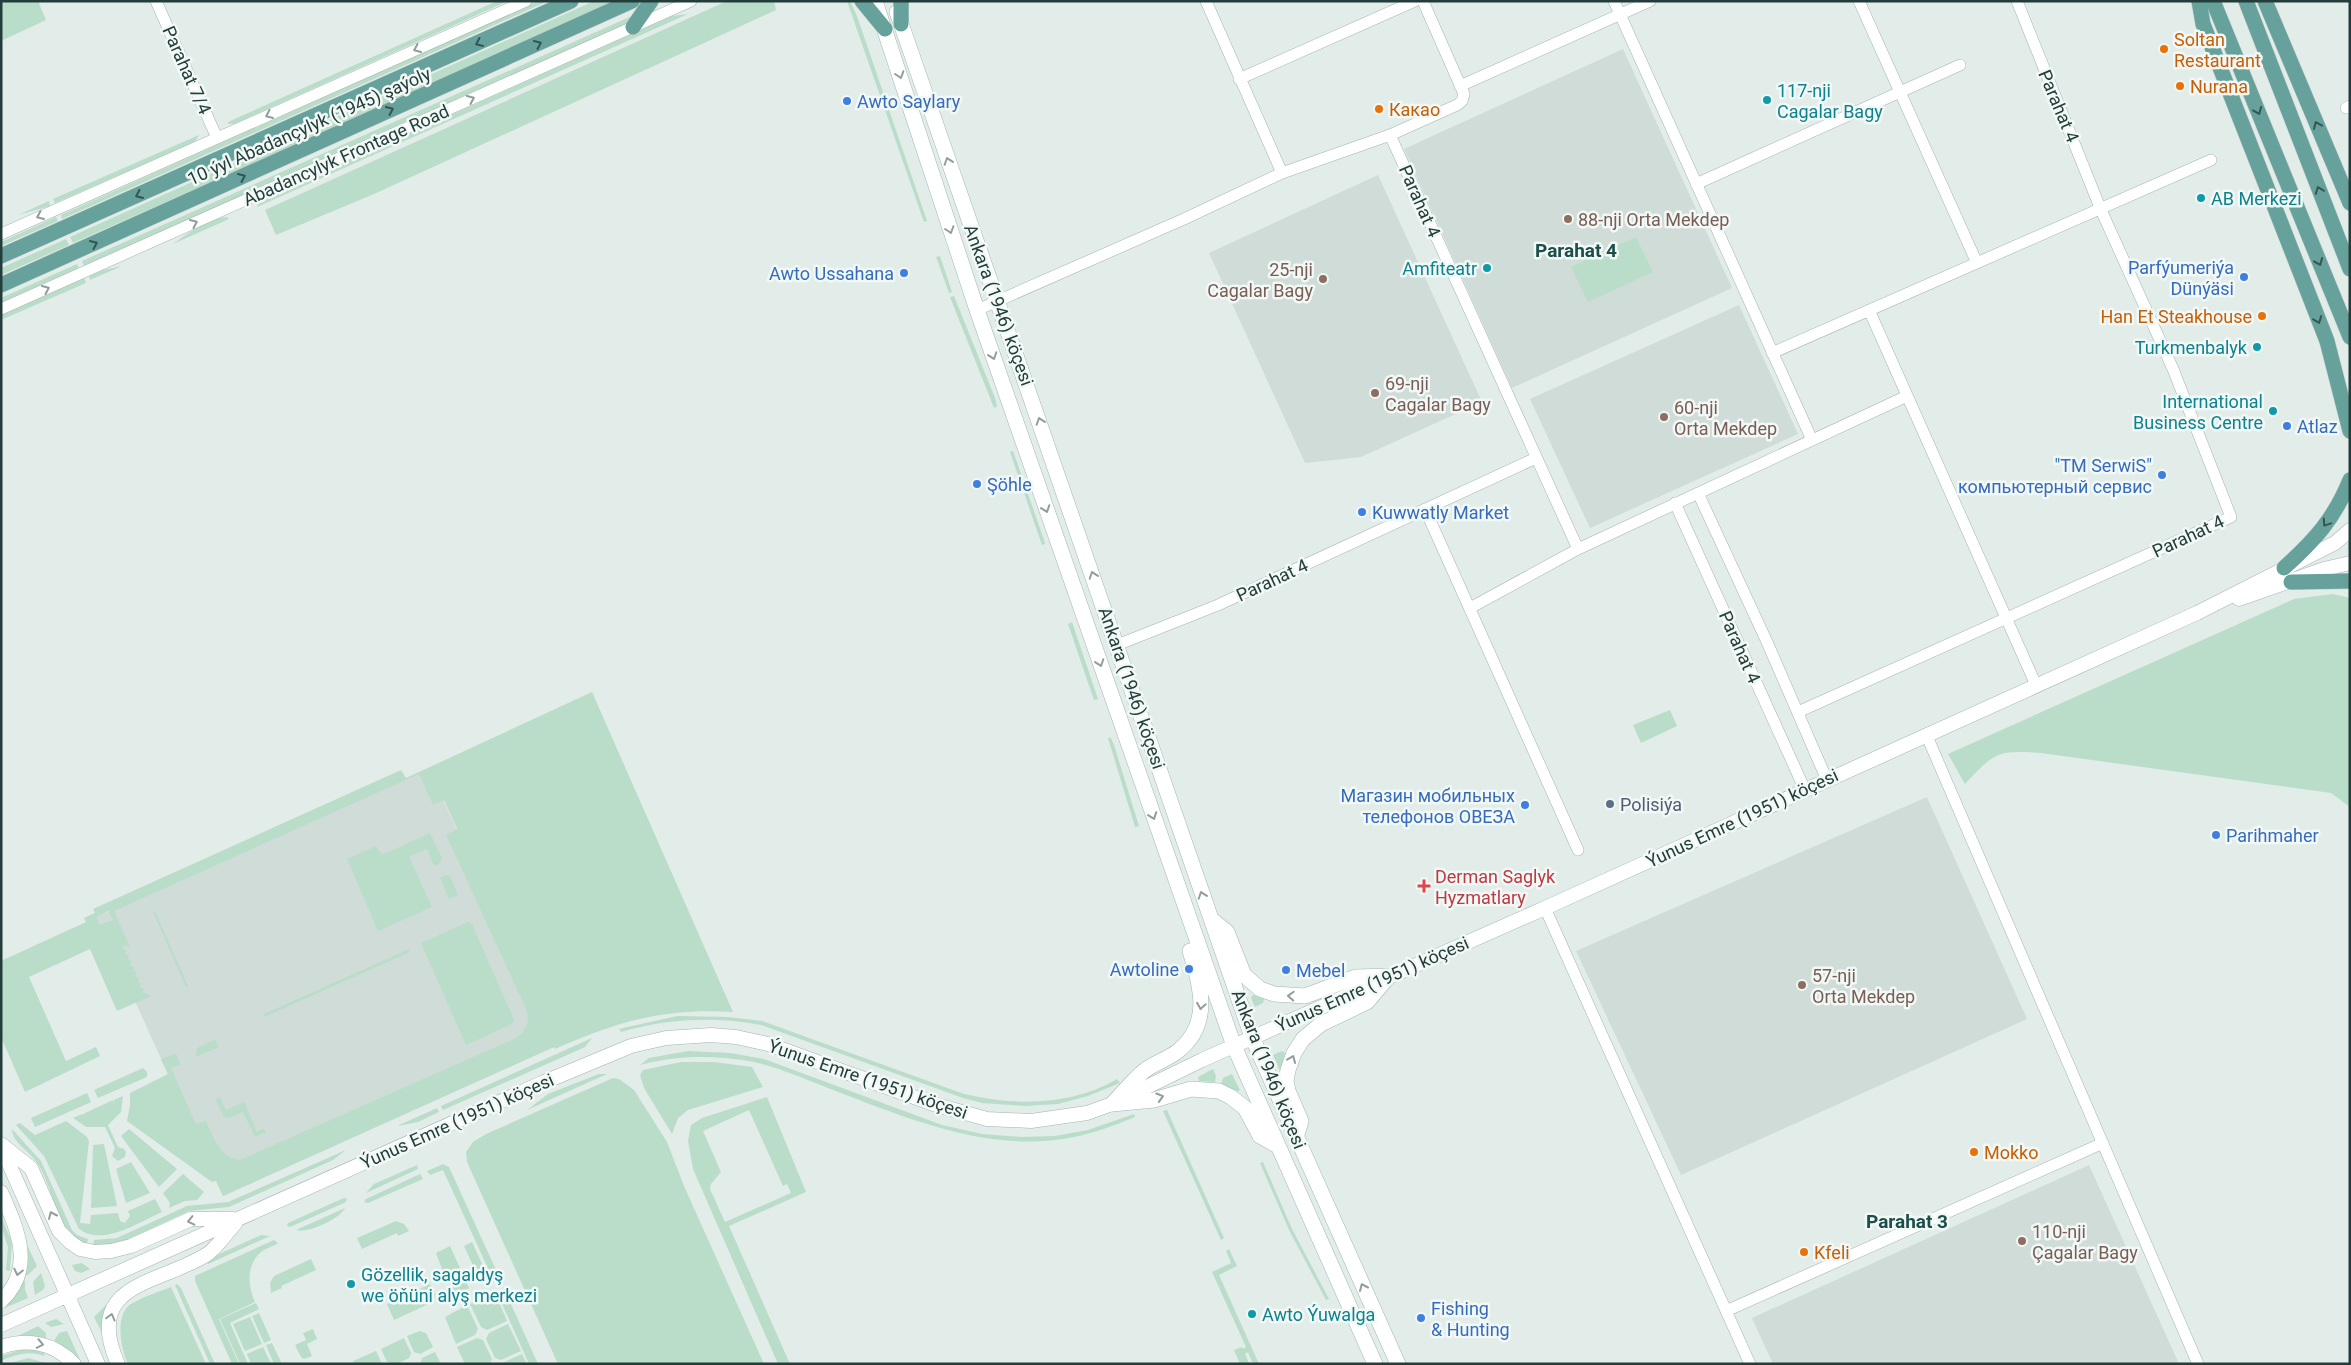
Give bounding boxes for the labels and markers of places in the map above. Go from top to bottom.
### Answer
place label: Soltan Restaurant [2174,29,2261,71]
marker: Soltan Restaurant [2158,43,2170,55]
place label: Nurana [2190,76,2248,97]
place label: 117-nji Cagalar Bagy [1777,80,1883,122]
marker: Nurana [2174,80,2186,92]
place label: Awto Saylary [857,91,961,112]
marker: 117-nji Cagalar Bagy [1761,94,1773,106]
marker: Awto Saylary [841,95,853,107]
place label: Какао [1389,99,1440,120]
marker: Какао [1373,103,1385,115]
place label: AB Merkezi [2211,188,2302,209]
marker: AB Merkezi [2195,192,2207,204]
place label: 88-nji Orta Mekdep [1578,209,1729,230]
marker: 88-nji Orta Mekdep [1562,213,1574,225]
place label: Parfýumeriýa Dünýäsi [2128,257,2234,299]
place label: Amfiteatr [1402,258,1477,279]
place label: 25-nji Cagalar Bagy [1207,259,1313,301]
marker: Amfiteatr [1481,262,1493,274]
place label: Awto Ussahana [769,263,894,284]
marker: Awto Ussahana [898,267,910,279]
marker: Parfýumeriýa Dünýäsi [2238,271,2250,283]
marker: 25-nji Cagalar Bagy [1317,273,1329,285]
place label: Han Et Steakhouse [2100,306,2252,327]
marker: Han Et Steakhouse [2256,310,2268,322]
place label: Turkmenbalyk [2135,337,2248,358]
marker: Turkmenbalyk [2251,341,2263,353]
place label: 69-nji Cagalar Bagy [1385,373,1491,415]
marker: 69-nji Cagalar Bagy [1369,387,1381,399]
place label: International Business Centre [2133,391,2263,433]
place label: 60-nji Orta Mekdep [1674,397,1777,439]
marker: International Business Centre [2267,405,2279,417]
marker: 60-nji Orta Mekdep [1658,411,1670,423]
place label: Atlaz [2297,416,2338,437]
marker: Atlaz [2281,420,2293,432]
place label: "TM SerwiS" компьютерный сервис [1958,455,2152,497]
marker: "TM SerwiS" компьютерный сервис [2156,469,2168,481]
place label: Şöhle [987,474,1032,495]
marker: Şöhle [971,478,983,490]
place label: Kuwwatly Market [1372,502,1509,523]
marker: Kuwwatly Market [1356,506,1368,518]
place label: Магазин мобильных телефонов ОВЕЗА [1340,785,1515,827]
place label: Polisiýa [1620,794,1682,815]
marker: Polisiýa [1604,798,1616,810]
marker: Магазин мобильных телефонов ОВЕЗА [1519,799,1531,811]
place label: Parihmaher [2226,825,2319,846]
marker: Parihmaher [2210,829,2222,841]
place label: Derman Saglyk Hyzmatlary [1435,866,1556,908]
marker: Derman Saglyk Hyzmatlary [1417,879,1431,893]
place label: Awtoline [1110,959,1179,980]
place label: Mebel [1296,960,1345,981]
marker: Awtoline [1183,963,1195,975]
marker: Mebel [1280,964,1292,976]
place label: 57-nji Orta Mekdep [1812,965,1915,1007]
marker: 57-nji Orta Mekdep [1796,979,1808,991]
place label: Mokko [1984,1142,2039,1163]
marker: Mokko [1968,1146,1980,1158]
place label: 110-nji Çagalar Bagy [2032,1221,2138,1263]
marker: 110-nji Çagalar Bagy [2016,1235,2028,1247]
place label: Kfeli [1814,1242,1850,1263]
marker: Kfeli [1798,1246,1810,1258]
place label: Gözellik, sagaldyş we öňüni alyş merkezi [361,1264,537,1306]
marker: Gözellik, sagaldyş we öňüni alyş merkezi [345,1278,357,1290]
place label: Fishing & Hunting [1431,1298,1510,1340]
place label: Awto Ýuwalga [1262,1304,1375,1325]
marker: Awto Ýuwalga [1246,1308,1258,1320]
marker: Fishing & Hunting [1415,1312,1427,1324]

